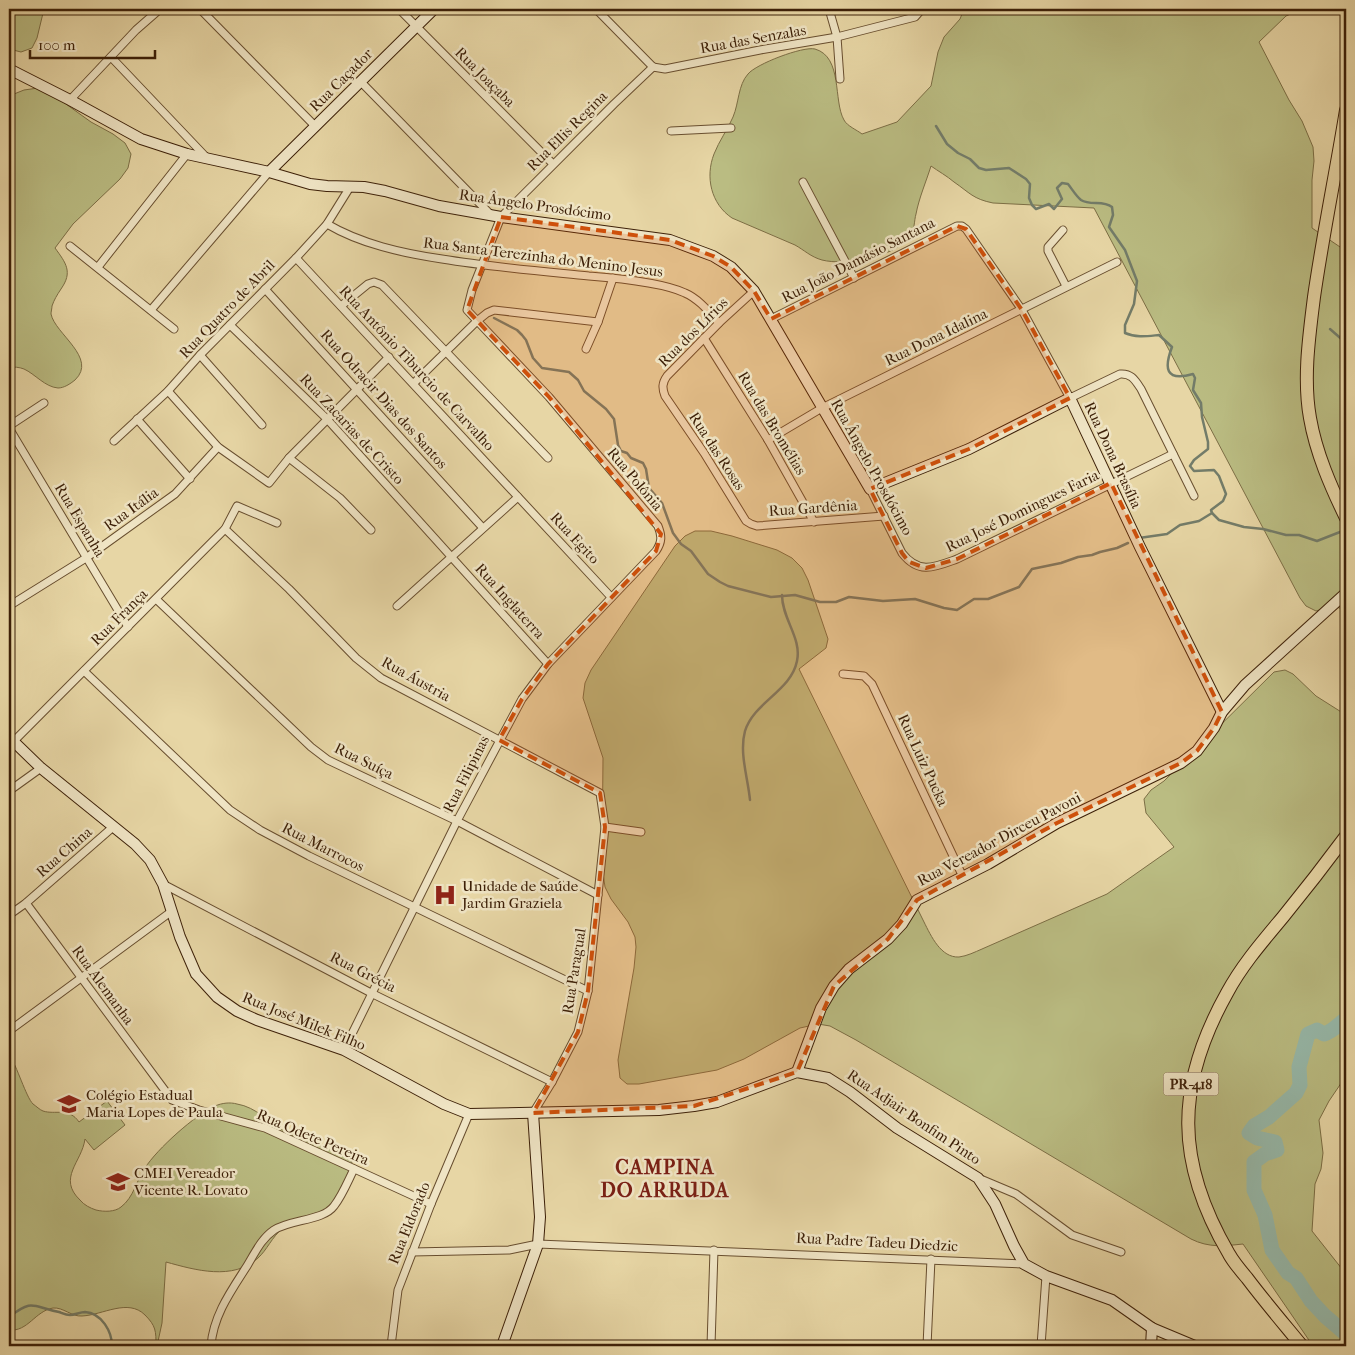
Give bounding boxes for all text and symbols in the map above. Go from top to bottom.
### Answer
street label: Rua das Senzalas [699,21,808,57]
scale bar [30,28,155,60]
text: 100 m [38,36,76,54]
street label: Rua Joaçaba [451,43,520,112]
street label: Rua Caçador [306,44,377,115]
street label: Rua Ellis Regina [523,86,612,175]
street label: Rua Ângelo Prosdócimo [458,185,613,225]
street label: Rua João Damásio Santana [778,213,939,307]
street label: Rua Santa Terezinha do Menino Jesus [422,233,664,281]
street label: Rua Quatro de Abril [175,256,279,362]
street label: Rua Antônio Tiburcio de Carvalho [336,282,499,455]
street label: Rua dos Lírios [654,293,732,371]
street label: Rua Dona Idalina [882,304,991,370]
street label: Rua Odracir Dias dos Santos [317,326,452,473]
street label: Rua das Bromélias [734,368,810,478]
street label: Rua Zacarias de Cristo [296,370,408,488]
street label: Rua Ângelo Prosdócimo [827,396,917,539]
street label: Rua Dona Brasília [1080,399,1146,512]
street label: Rua das Rosas [685,409,749,494]
street label: Rua Polônia [603,444,667,515]
street label: Rua José Domingues Faria [942,466,1103,556]
street label: Rua Espanha [51,480,110,561]
street label: Rua Itália [100,483,163,535]
street label: Rua Gardênia [768,496,859,520]
street label: Rua Egito [547,509,604,568]
street label: Rua Inglaterra [471,560,549,643]
street label: Rua França [87,584,152,649]
street label: Rua Áustria [378,653,455,706]
street label: Rua Luiz Pucka [894,711,953,810]
street label: Rua Filipinas [439,732,493,816]
street label: Rua Suíça [332,739,397,783]
street label: Rua Vereador Dirceu Pavoni [914,788,1084,890]
street label: Rua Marrocos [279,819,368,876]
street label: Rua China [32,822,96,881]
place label: Unidade de Saúde Jardim Graziela [461,877,579,912]
hospital icon: Unidade de Saúde Jardim Graziela [432,882,458,908]
street label: Rua Paragual [558,927,590,1015]
street label: Rua Alemanha [68,942,139,1029]
street label: Rua Grécia [327,948,400,997]
street label: Rua José Milek Filho [240,988,369,1054]
street label: Rua Adjair Bonfim Pinto [844,1066,984,1169]
road number: PR-418 [1164,1072,1218,1096]
place label: Colégio Estadual Maria Lopes de Paula [86,1086,224,1121]
school or university icon: Colégio Estadual Maria Lopes de Paula [56,1091,82,1117]
street label: Rua Odete Pereira [254,1105,373,1169]
district label: CAMPINA DO ARRUDA [601,1156,729,1202]
place label: CMEI Vereador Vicente R. Lovato [133,1164,248,1199]
school or university icon: CMEI Vereador Vicente R. Lovato [105,1169,131,1195]
street label: Rua Eldorado [384,1179,434,1267]
street label: Rua Padre Tadeu Diedzic [796,1229,959,1255]

